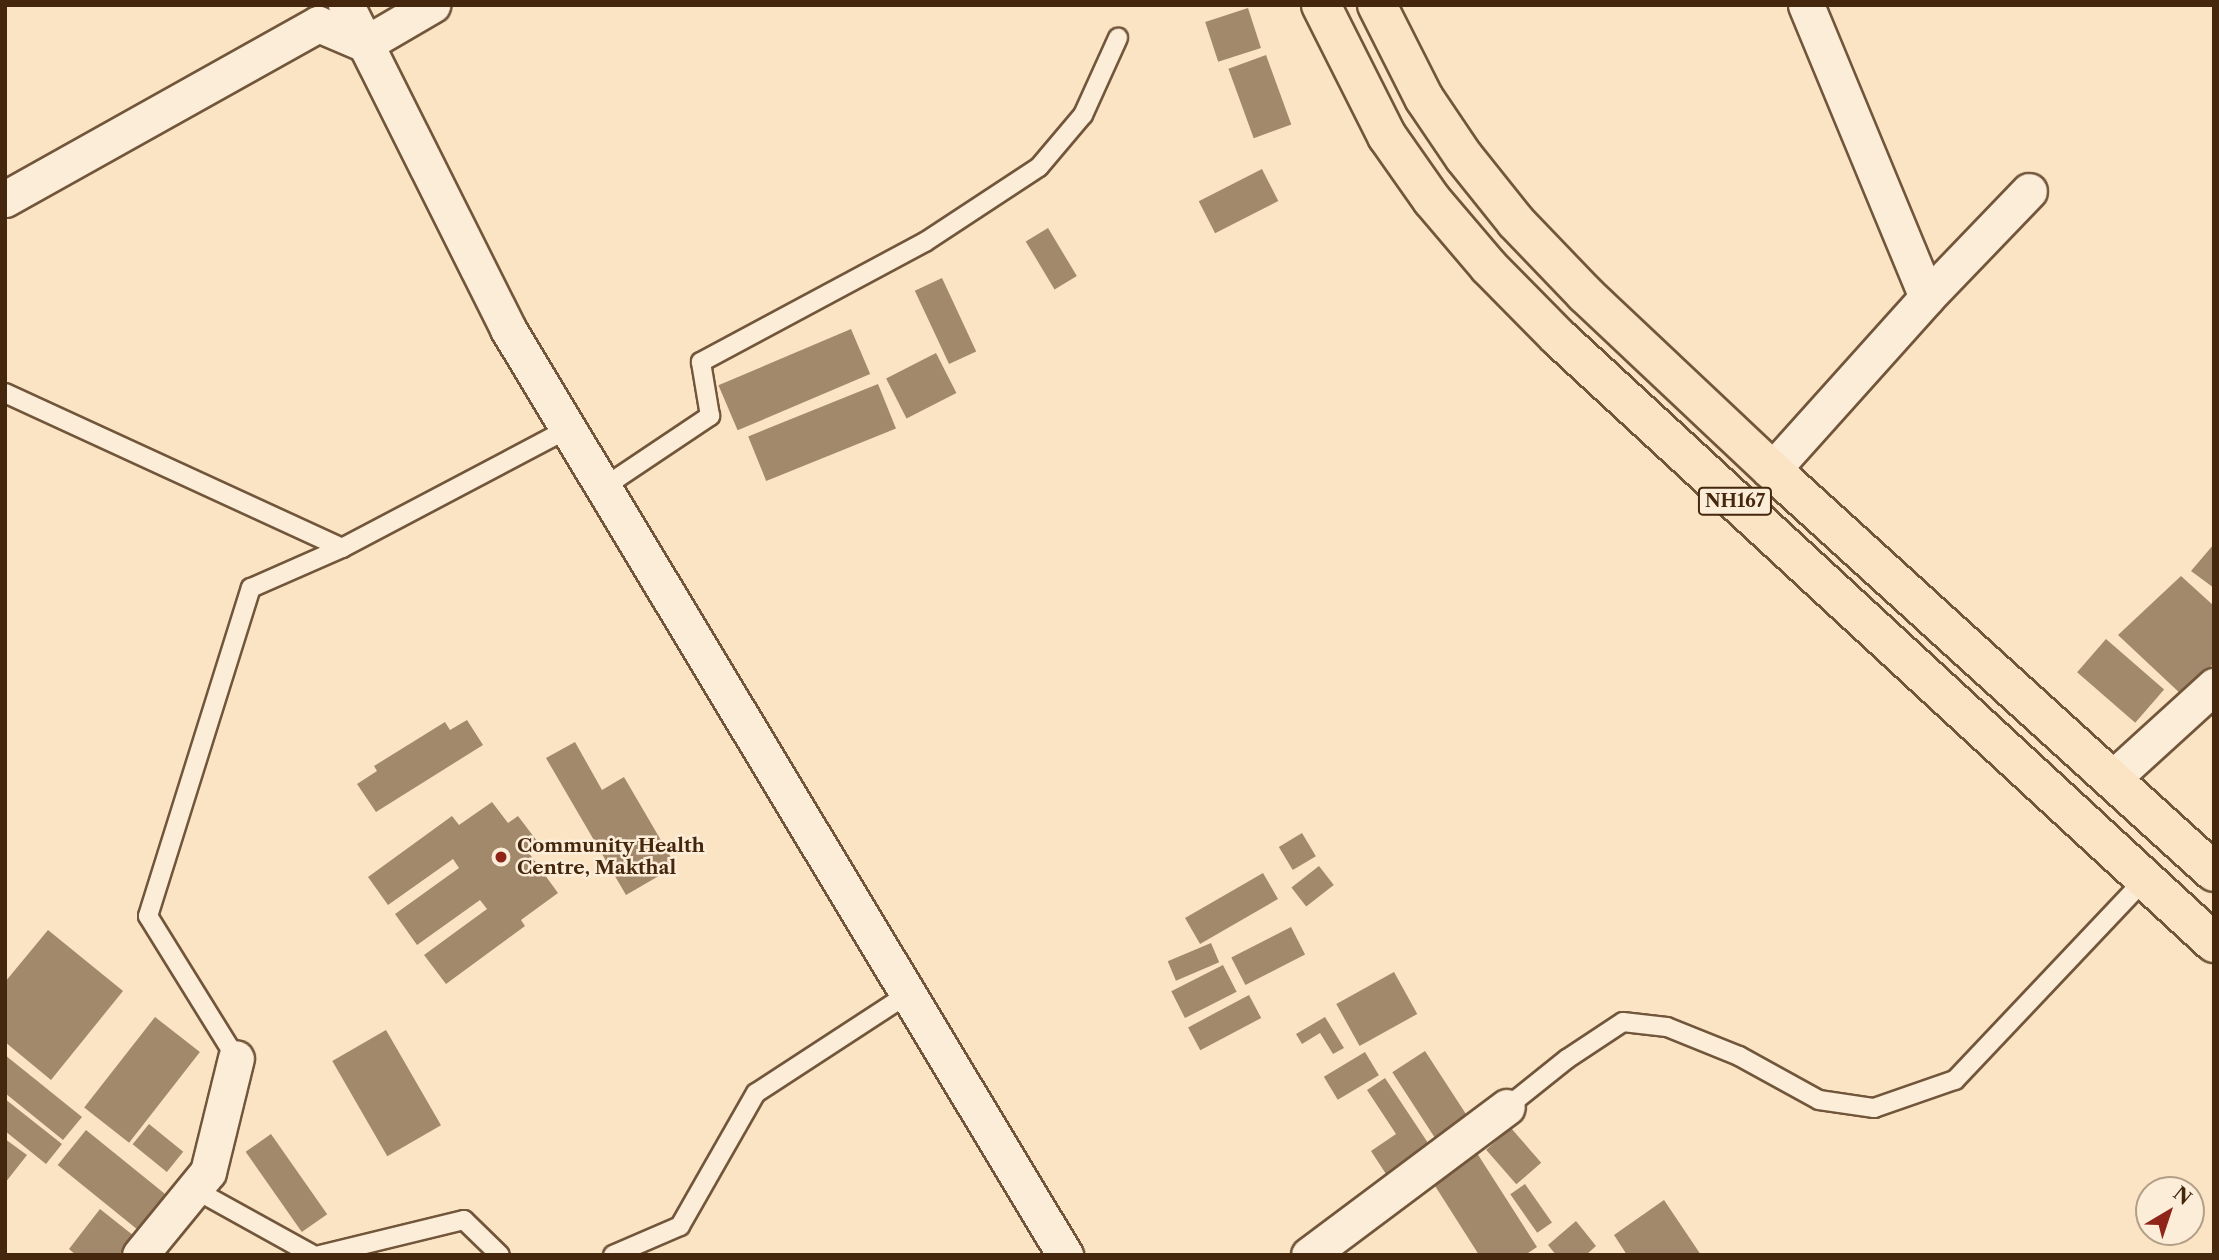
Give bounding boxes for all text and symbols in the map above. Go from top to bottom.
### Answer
road number: NH167 [1696,486,1774,516]
place label: Community Health Centre, Makthal [517,835,705,879]
marker: Community Health Centre, Makthal [491,847,511,867]
north arrow [2135,1176,2205,1246]
text: N [2169,1182,2196,1210]

